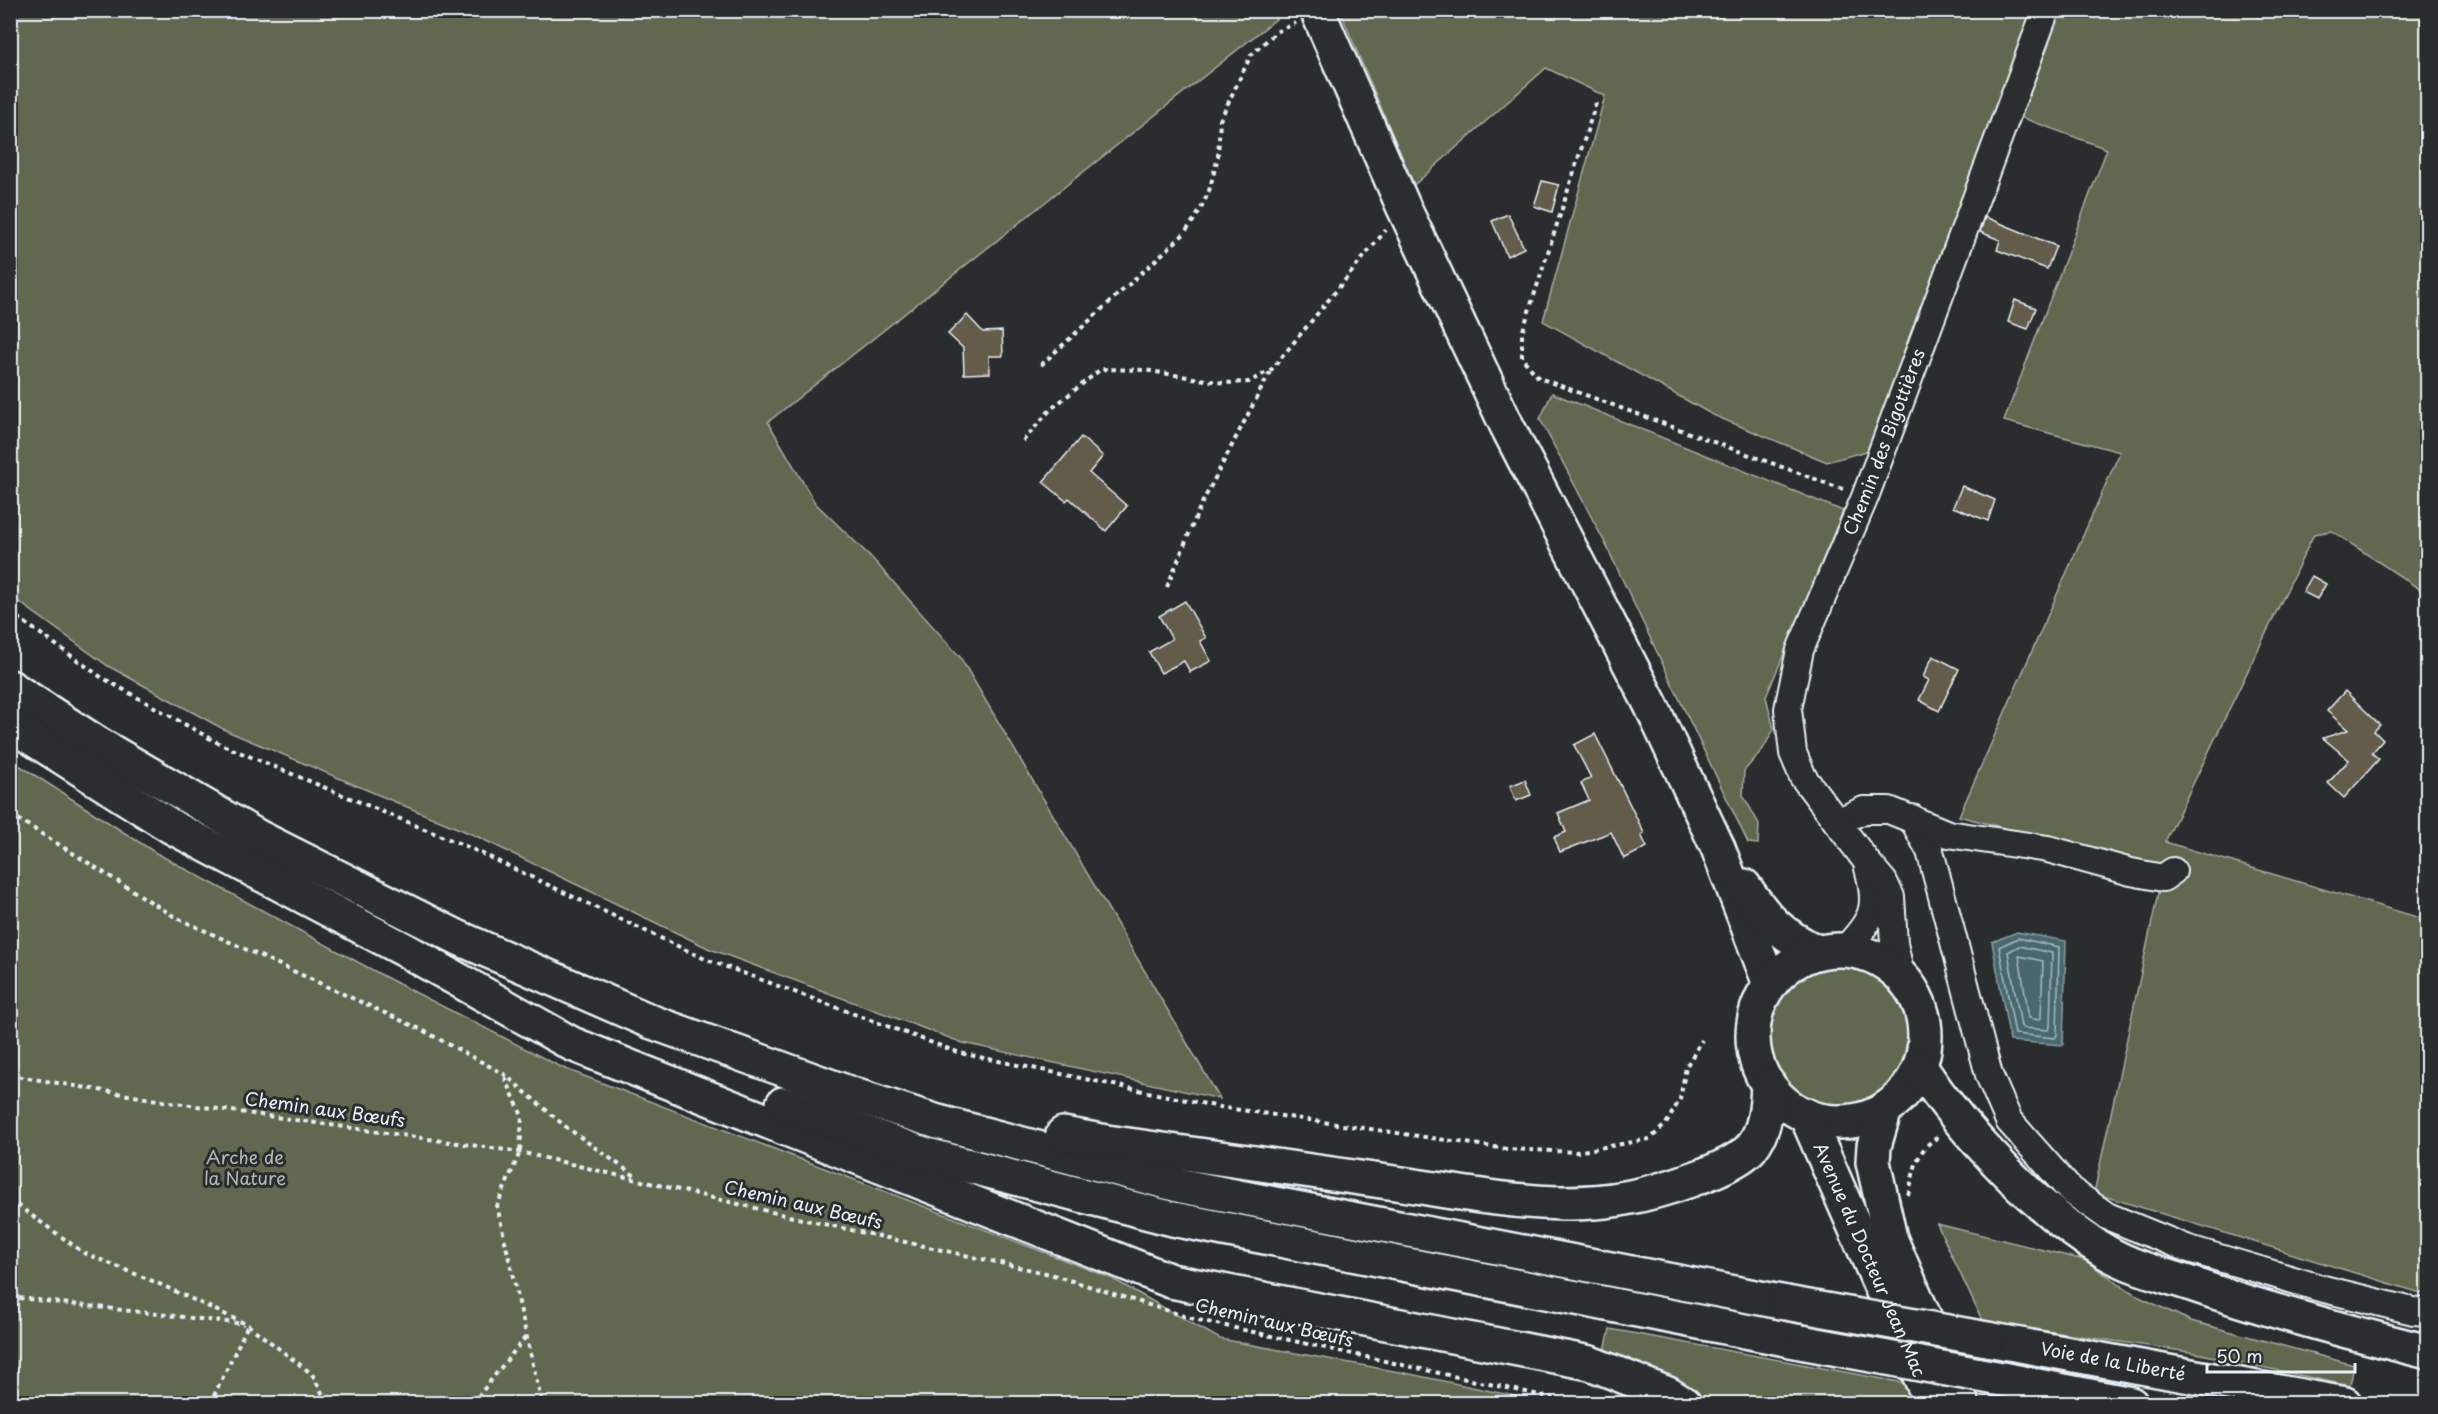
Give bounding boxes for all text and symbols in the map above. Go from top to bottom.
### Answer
street label: Chemin des Bigottières [1835,344,1931,539]
street label: Chemin aux Bœufs [243,1084,407,1133]
street label: Avenue du Docteur Jean Mac [1808,1138,1933,1381]
park label: Arche de la Nature [204,1143,286,1191]
street label: Chemin aux Bœufs [722,1172,885,1235]
street label: Chemin aux Bœufs [1193,1290,1356,1353]
street label: Voie de la Liberté [2039,1334,2188,1387]
scale bar [2207,1336,2356,1374]
text: 50 m [2216,1342,2263,1369]

